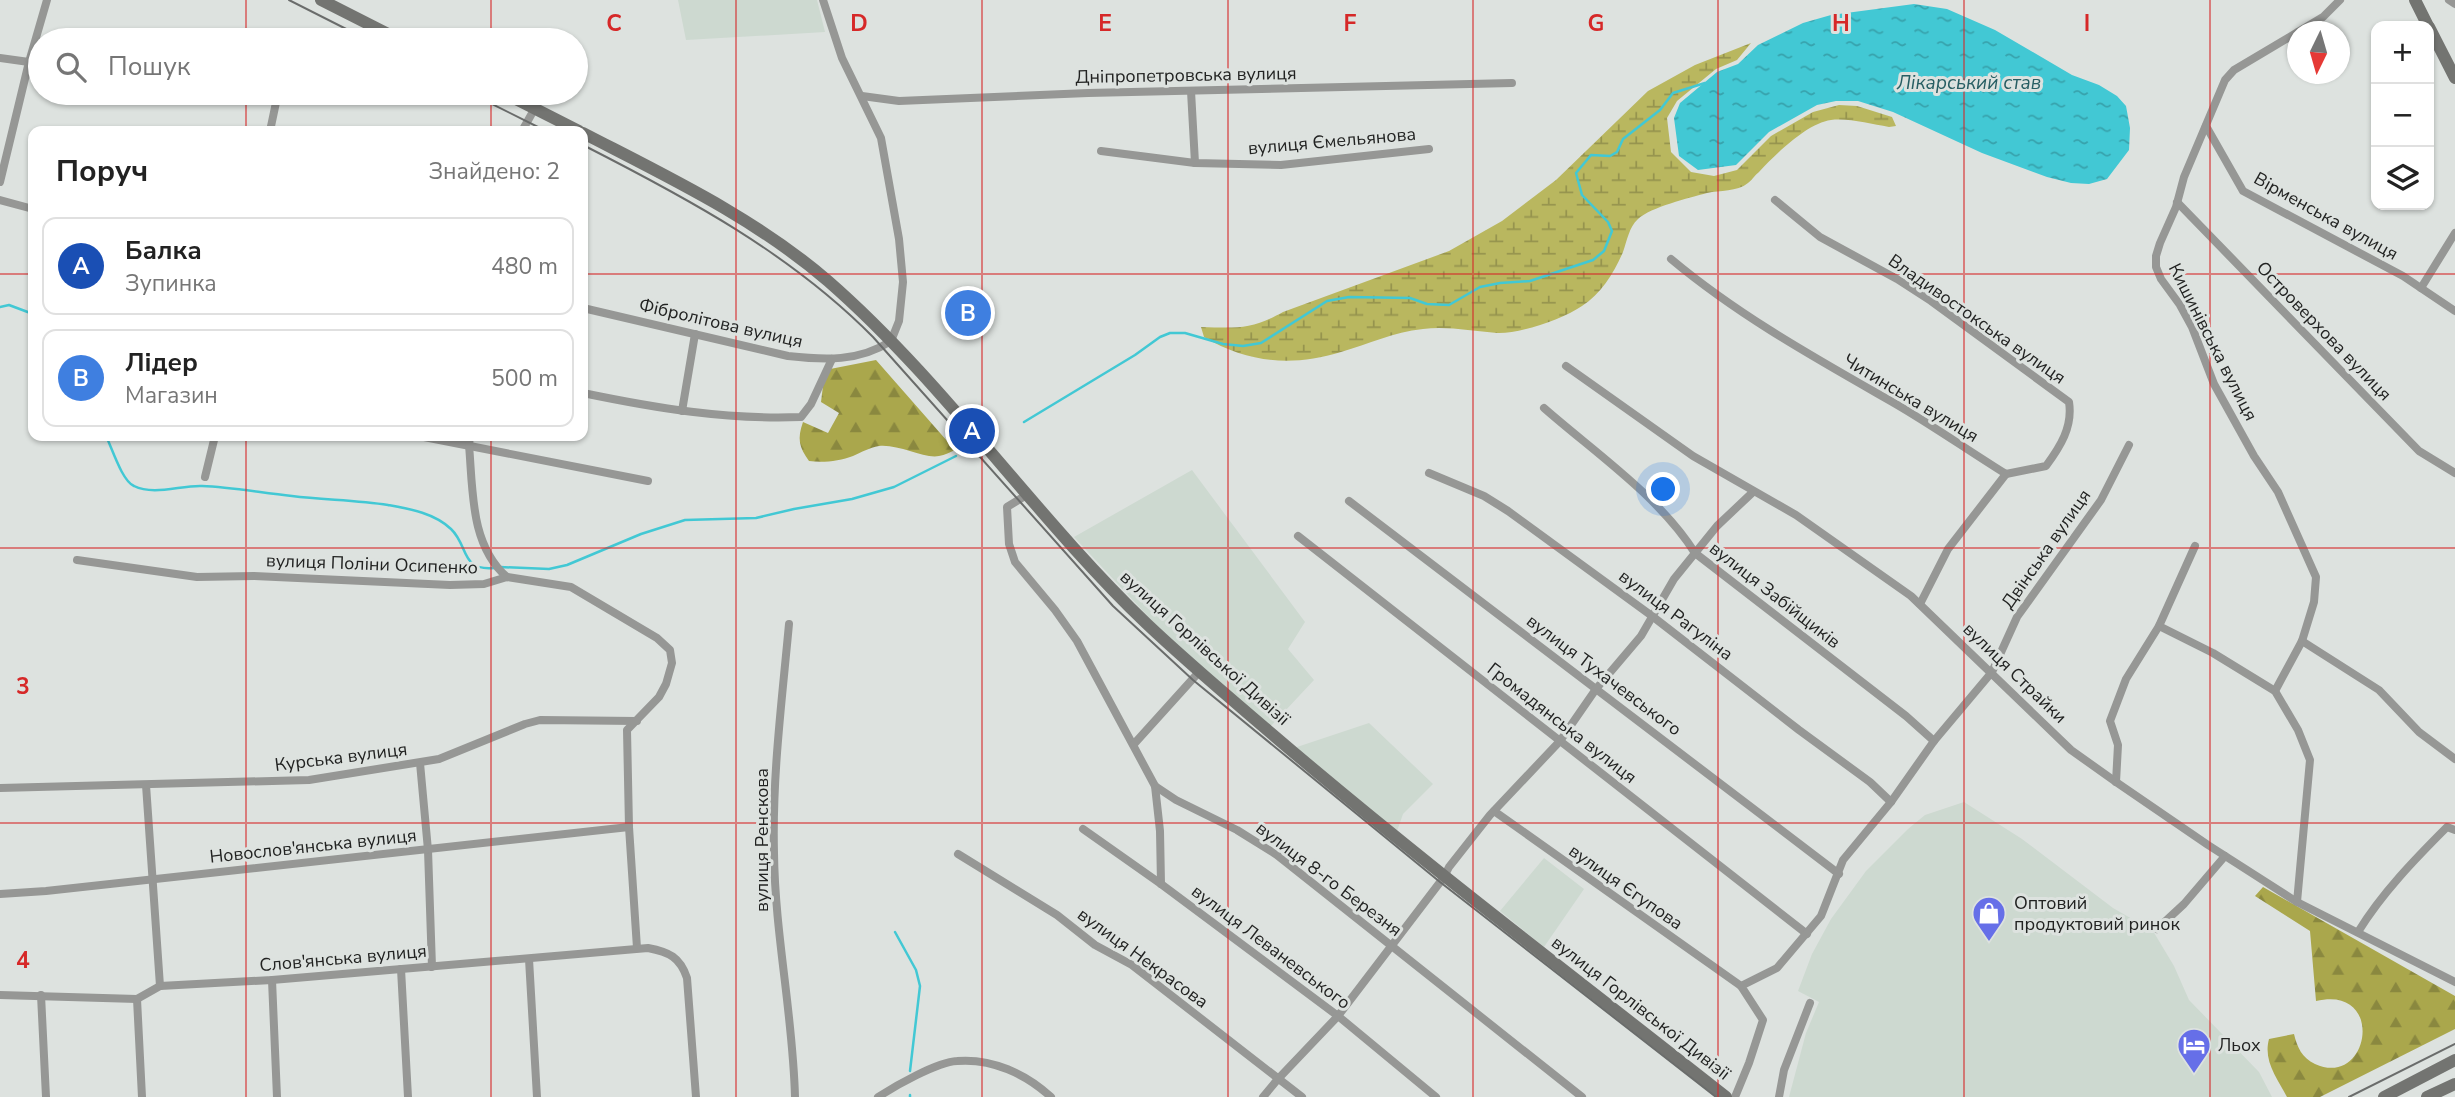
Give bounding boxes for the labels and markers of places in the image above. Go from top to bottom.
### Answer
pin: B [945,287,991,339]
pin: A [949,405,995,457]
place label: Оптовий продуктовий ринок [2014,891,2181,936]
shop icon: Оптовий продуктовий ринок [1970,894,2008,943]
hotel icon: Льох [2175,1026,2213,1075]
place label: Льох [2218,1033,2261,1057]

